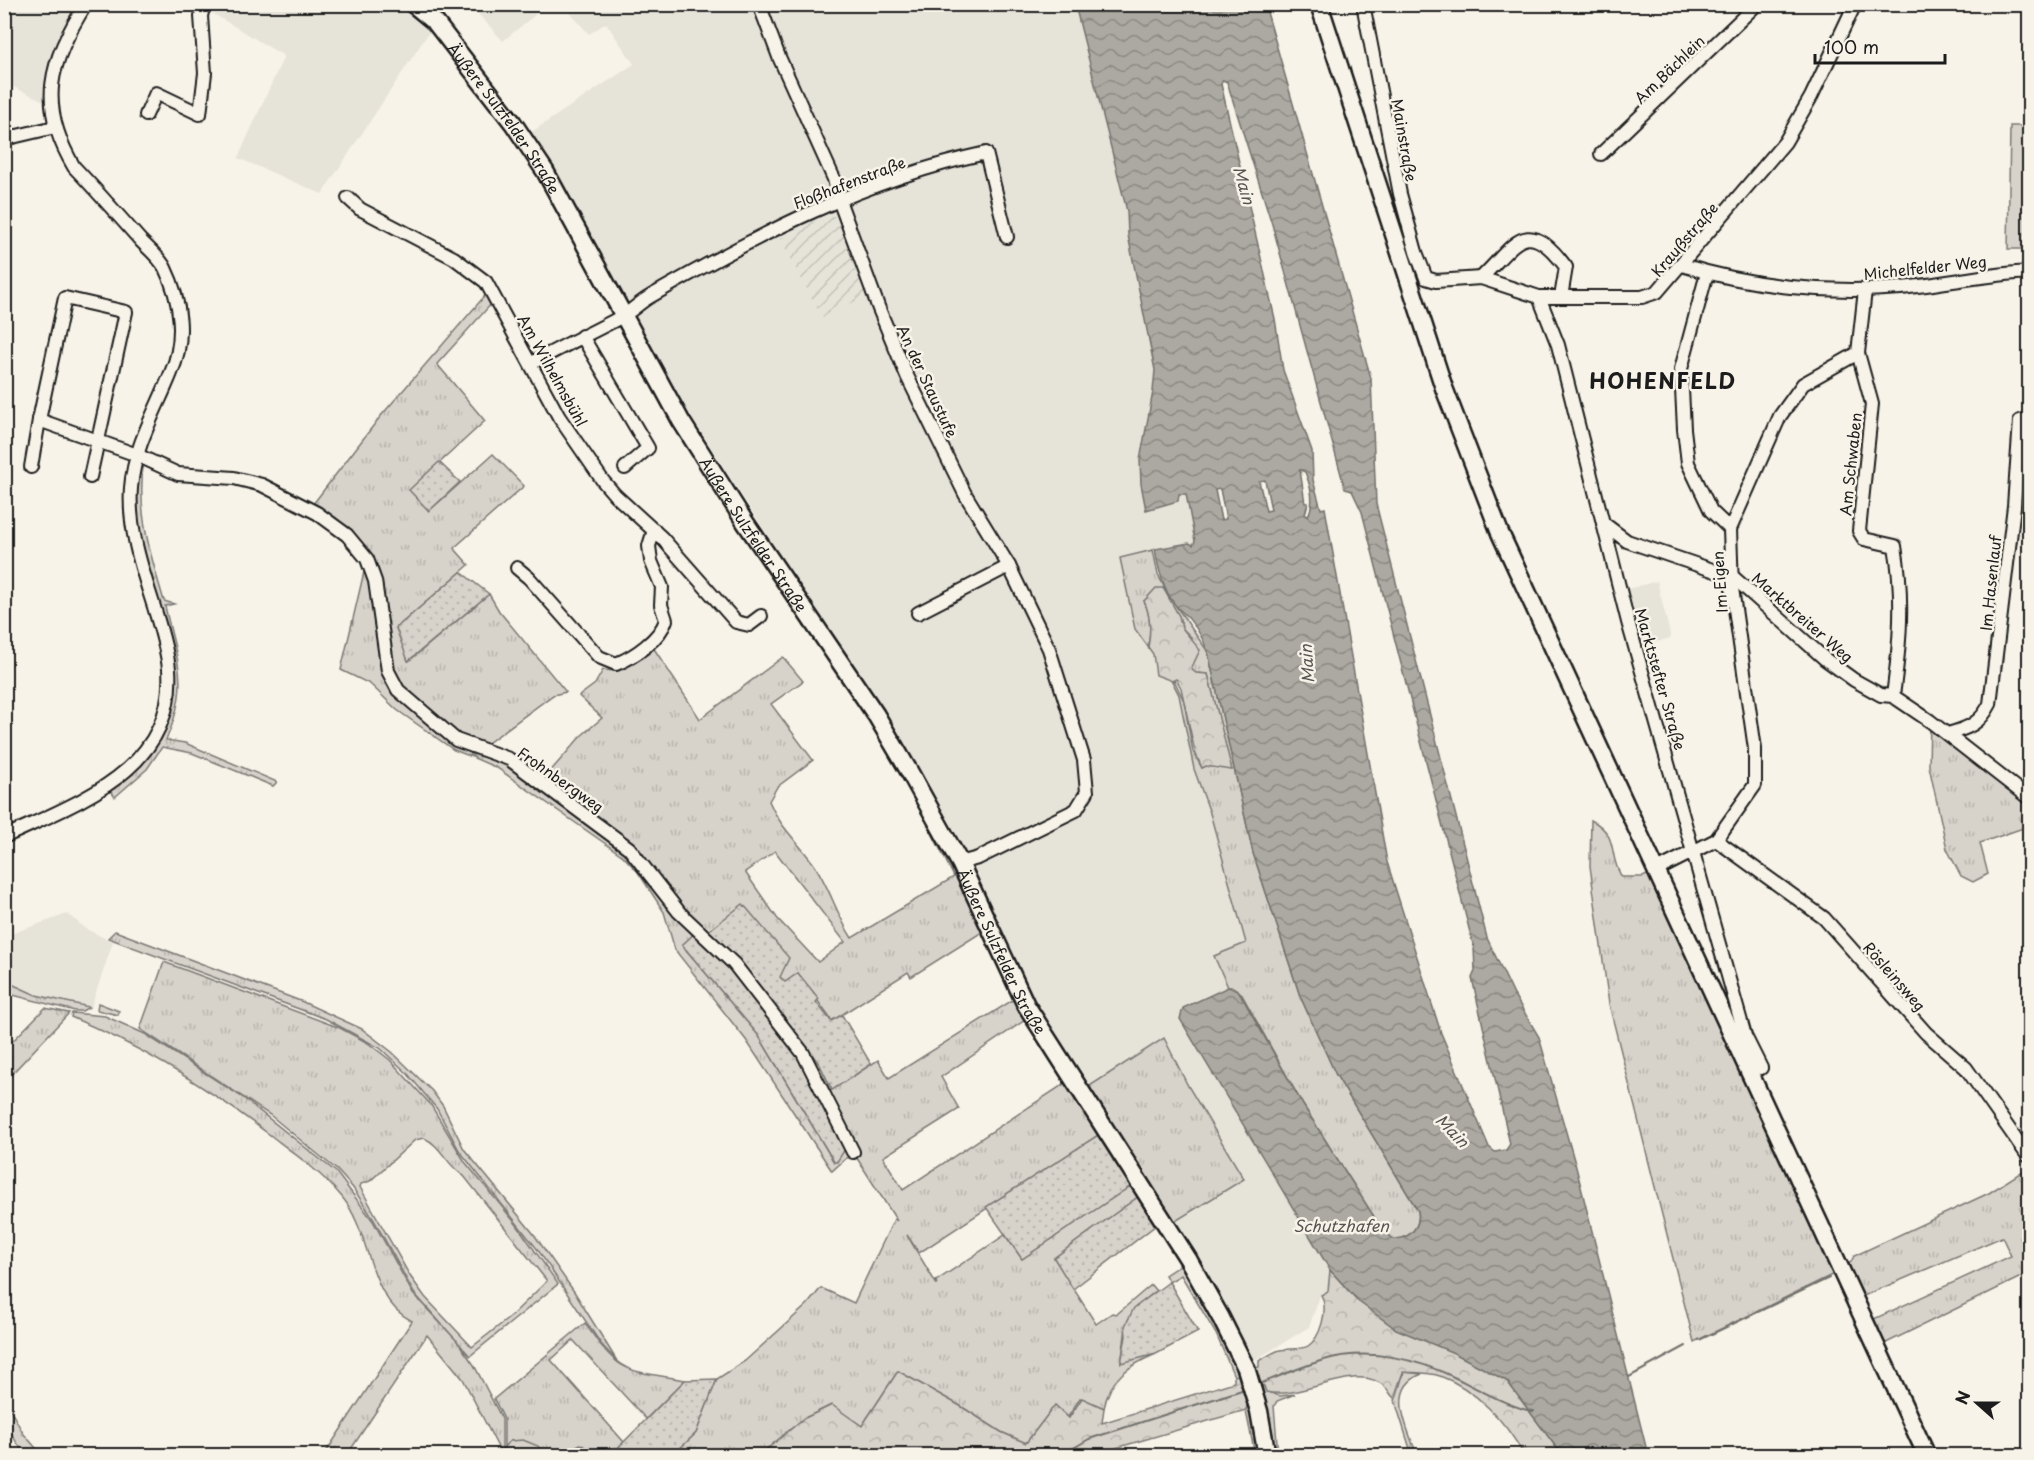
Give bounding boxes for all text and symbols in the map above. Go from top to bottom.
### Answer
scale bar [1815,27,1946,65]
street label: Am Bächlein [1628,29,1710,109]
text: 100 m [1824,33,1879,60]
street label: Äußere Sulzfelder Straße [443,37,567,198]
street label: Mainstraße [1386,97,1424,183]
street label: Floßhafenstraße [789,150,909,214]
water label: Main [1228,163,1262,208]
street label: Kraußstraße [1645,197,1723,281]
street label: Michelfelder Weg [1862,249,1988,285]
street label: Am Wilhelmsbühl [513,310,593,430]
street label: An der Staustufe [892,321,964,441]
district label: HOHENFELD [1589,364,1737,396]
street label: Am Schwaben [1833,411,1867,517]
street label: Äußere Sulzfelder Straße [695,452,814,616]
street label: Im Hasenlauf [1974,533,2007,632]
street label: Im Eigen [1705,550,1733,614]
street label: Marktbreiter Weg [1747,566,1859,668]
street label: Marktstefter Straße [1630,605,1692,753]
water label: Main [1293,642,1319,684]
street label: Frohnbergweg [513,741,609,817]
street label: Äußere Sulzfelder Straße [953,865,1053,1038]
street label: Rösleinsweg [1858,936,1932,1016]
water label: Main [1431,1108,1476,1153]
water label: Schutzhafen [1293,1213,1390,1237]
north arrow [1947,1373,2007,1433]
text: N [1949,1387,1976,1407]

